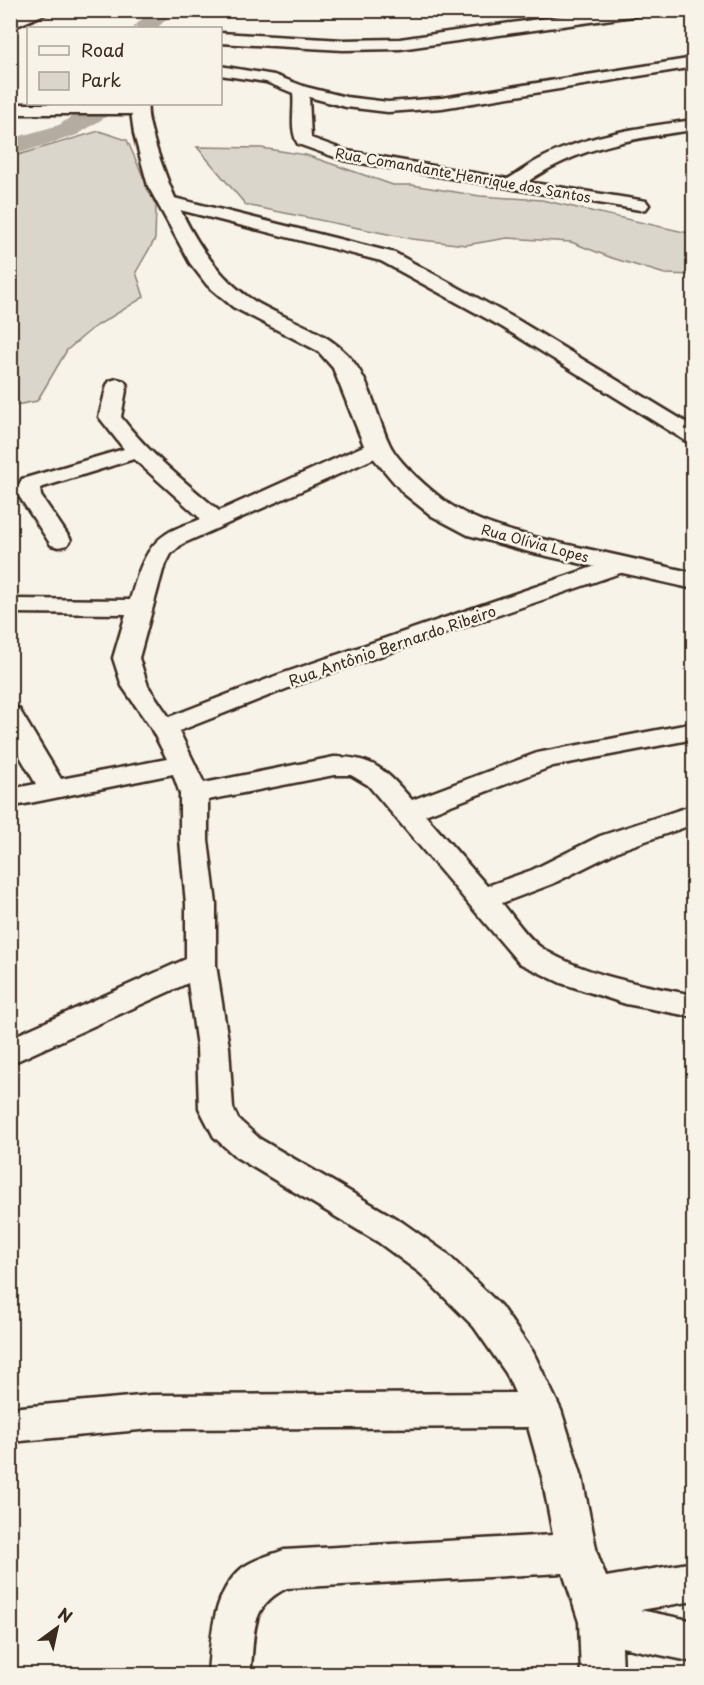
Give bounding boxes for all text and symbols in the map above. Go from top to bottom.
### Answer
legend [27,27,222,105]
text: Road [81,36,125,63]
text: Park [81,66,121,93]
street label: Rua Comandante Henrique dos Santos [334,142,592,208]
street label: Rua Olívia Lopes [479,519,591,567]
street label: Rua Antônio Bernardo Ribeiro [285,599,499,691]
north arrow [27,1598,87,1658]
text: N [54,1601,78,1628]

